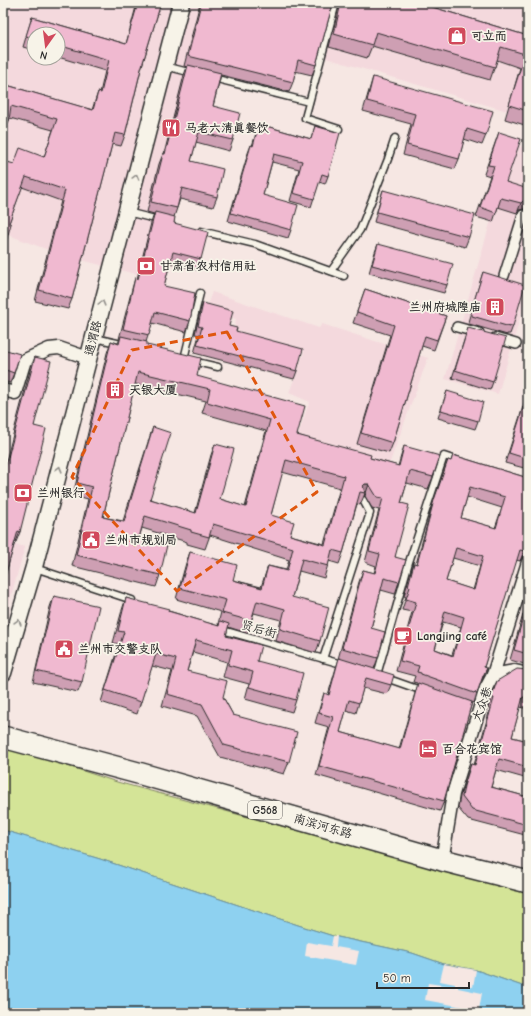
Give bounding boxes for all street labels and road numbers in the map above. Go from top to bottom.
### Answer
street label: 通渭路 [82,319,104,357]
street label: 贤后街 [240,617,278,641]
street label: 大众巷 [469,685,495,723]
road number: G568 [248,801,282,819]
street label: 南滨河东路 [292,811,354,841]

